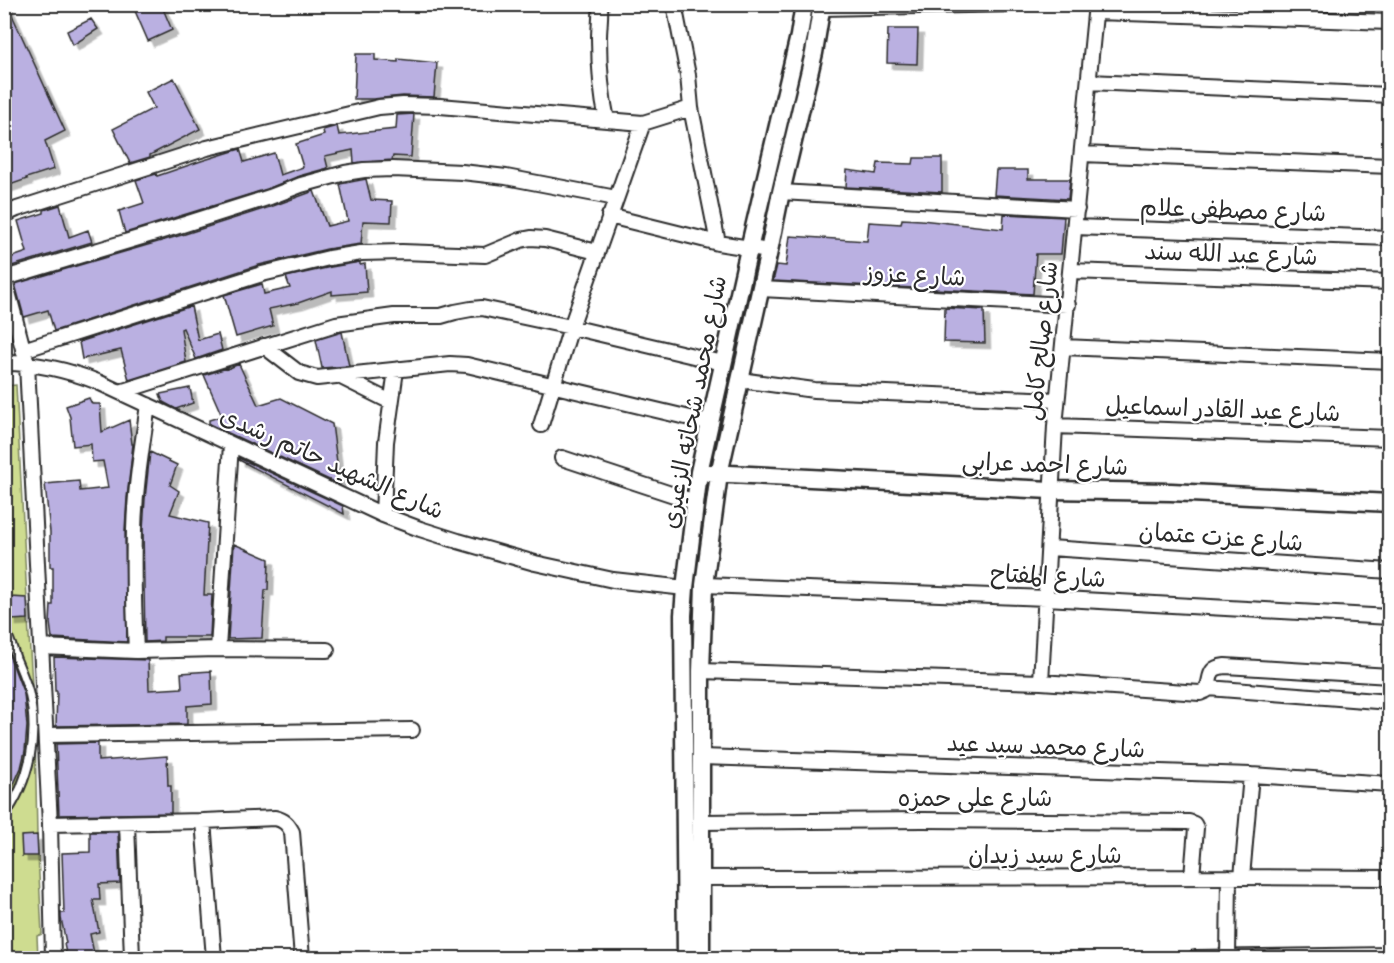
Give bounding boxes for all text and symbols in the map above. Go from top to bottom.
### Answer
street label: شارع مصطفى علام [1139,192,1327,231]
street label: شارع عبد الله سند [1144,236,1318,274]
street label: شارع عزوز [862,257,966,295]
street label: شارع صالح كامل [1018,260,1066,422]
street label: شارع محمد شحاته الزعيرى [655,273,735,532]
street label: شارع عبد القادر اسماعيل [1105,390,1341,430]
street label: شارع الشهيد حاتم رشدى [214,400,449,529]
street label: شارع احمد عرابى [961,446,1129,484]
street label: شارع عزت عتمان [1138,516,1304,560]
street label: شارع المفتاح [989,558,1107,596]
street label: شارع محمد سيد عيد [946,728,1146,766]
street label: شارع على حمزه [898,783,1052,815]
street label: شارع سيد زيدان [968,840,1122,872]

